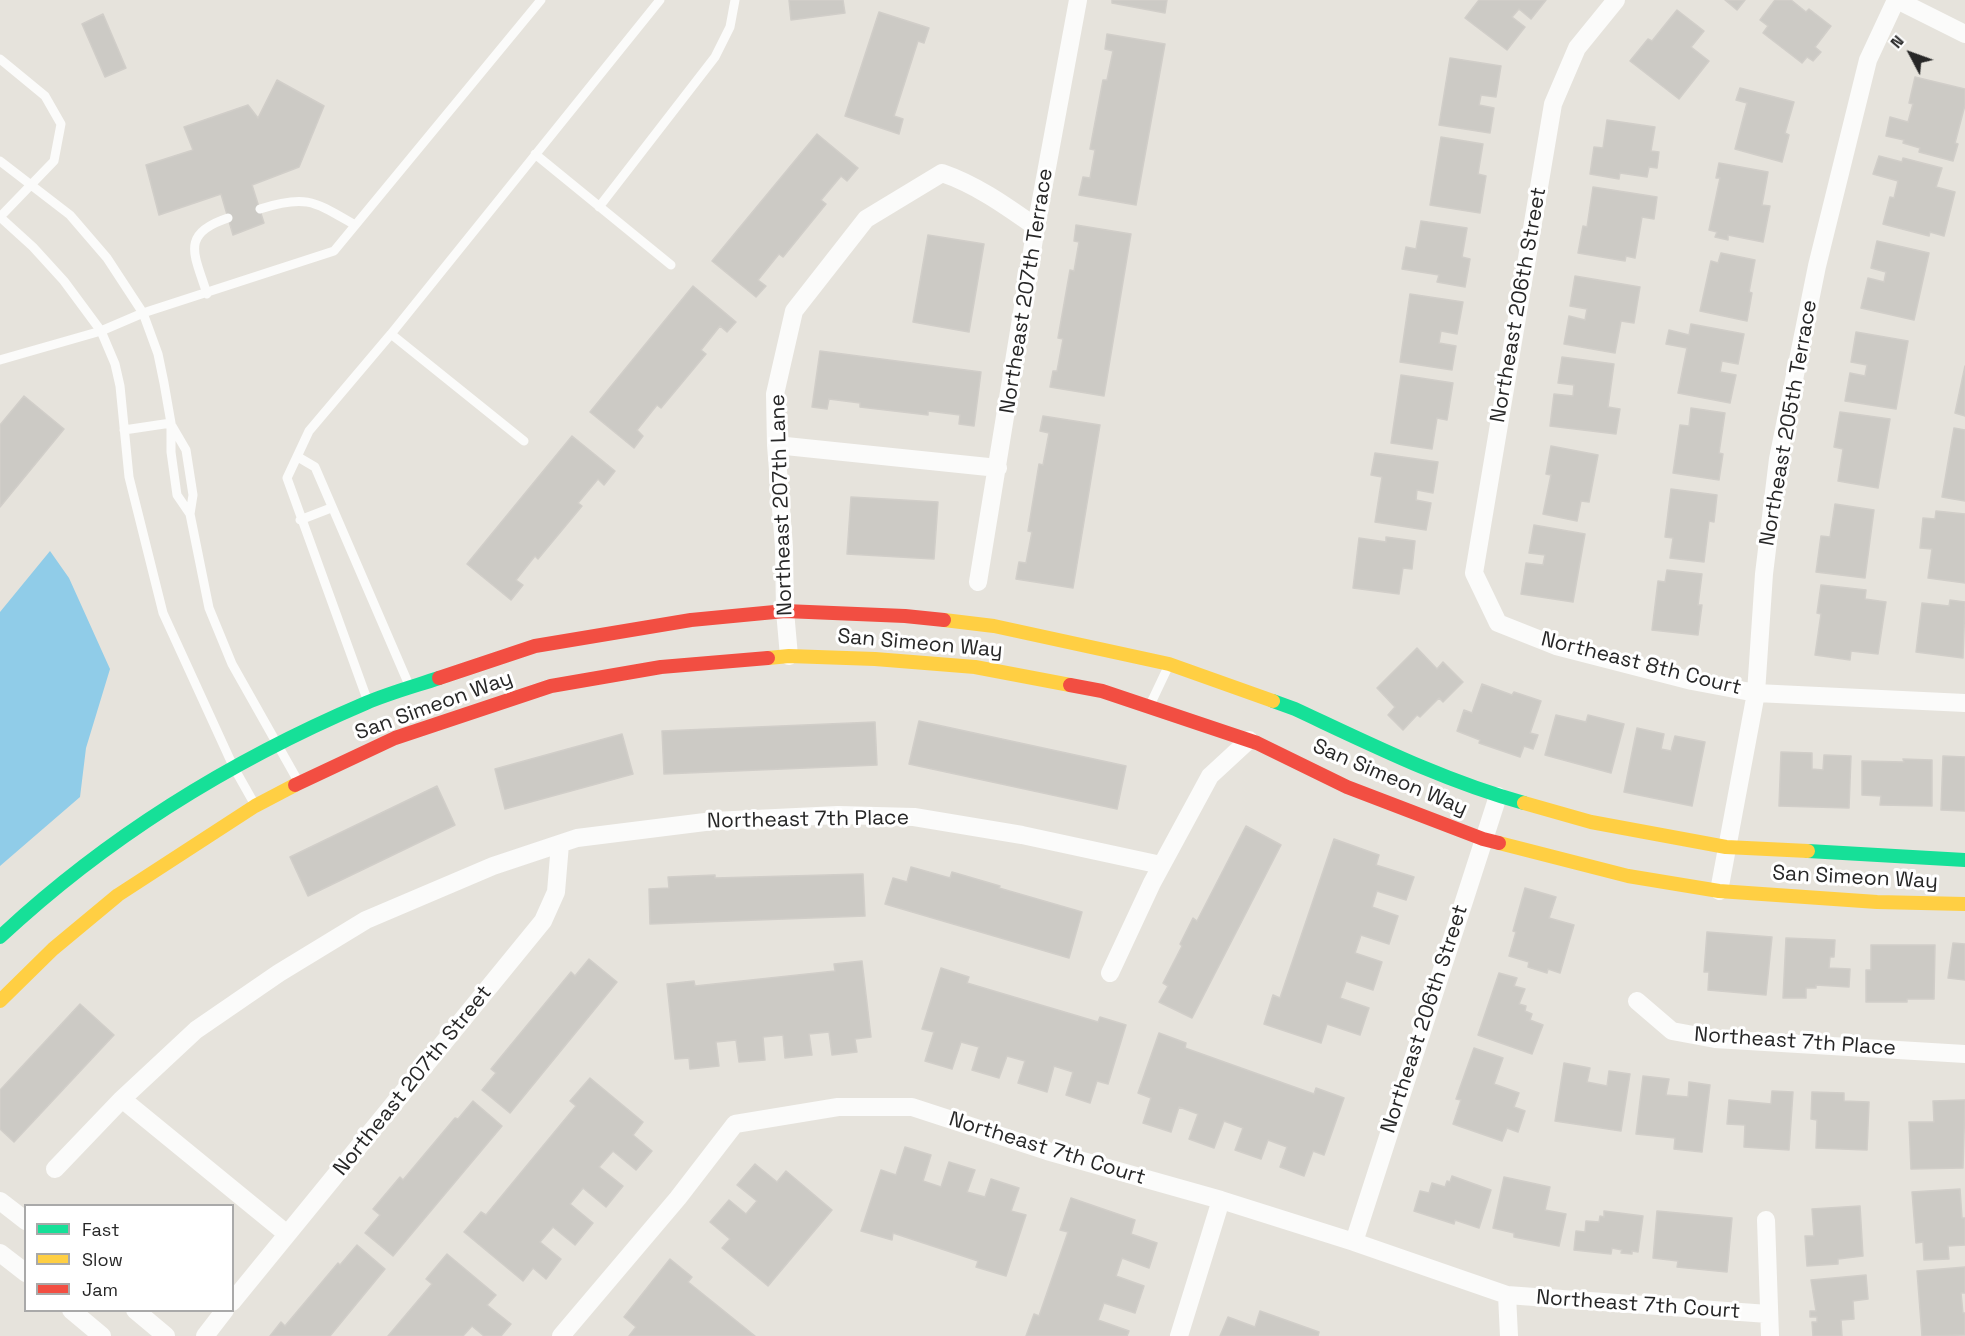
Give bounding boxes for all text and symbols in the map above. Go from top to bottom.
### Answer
north arrow [1881,24,1941,84]
text: N [1886,31,1908,53]
street label: Northeast 207th Terrace [995,166,1059,416]
street label: Northeast 206th Street [1486,185,1552,425]
street label: Northeast 205th Terrace [1755,298,1823,548]
street label: Northeast 207th Lane [766,394,798,616]
street label: San Simeon Way [836,624,1004,664]
street label: Northeast 8th Court [1538,627,1744,701]
street label: San Simeon Way [352,666,516,746]
street label: San Simeon Way [1309,734,1471,822]
street label: Northeast 7th Place [707,806,909,834]
street label: San Simeon Way [1772,861,1938,895]
street label: Northeast 206th Street [1376,902,1474,1136]
street label: Northeast 207th Street [329,981,497,1181]
street label: Northeast 7th Place [1693,1022,1897,1062]
street label: Northeast 7th Court [946,1107,1148,1191]
legend [24,1204,234,1312]
text: Fast [82,1218,119,1241]
text: Slow [82,1248,123,1271]
text: Jam [82,1278,118,1301]
street label: Northeast 7th Court [1535,1285,1741,1325]

